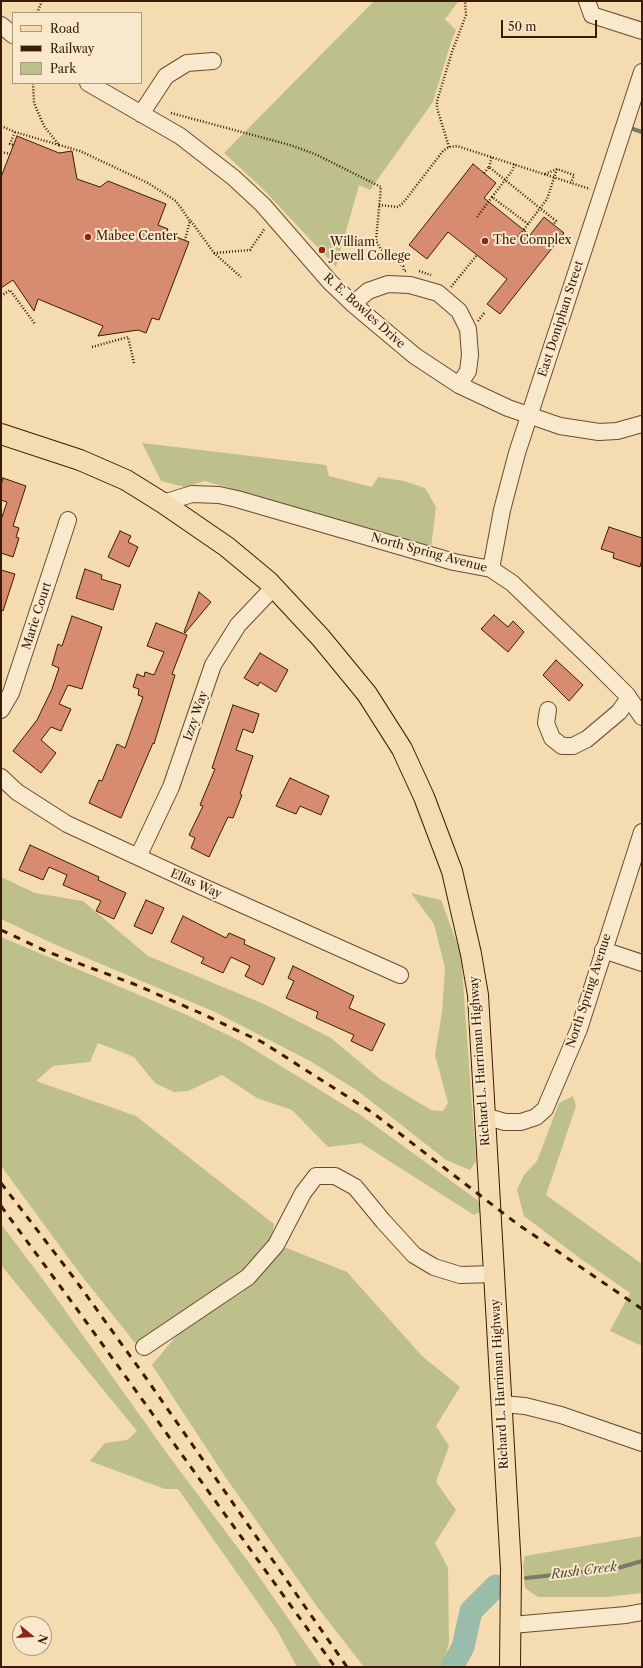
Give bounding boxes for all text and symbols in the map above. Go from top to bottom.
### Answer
legend [12,12,142,84]
scale bar [503,12,599,38]
text: 50 m [508,19,537,34]
text: Road [50,21,80,36]
text: Railway [50,41,95,56]
text: Park [50,61,76,76]
place label: Mabee Center [96,230,178,244]
marker: Mabee Center [83,232,93,242]
place label: The Complex [493,234,571,248]
place label: William Jewell College [330,236,411,264]
marker: The Complex [480,236,490,246]
marker: William Jewell College [317,245,327,255]
street label: East Doniphan Street [535,259,587,379]
street label: R. E. Bowles Drive [320,271,408,351]
street label: North Spring Avenue [369,531,489,575]
street label: Marie Court [19,580,55,652]
street label: Izzy Way [181,689,211,743]
street label: Ellas Way [168,866,224,902]
street label: North Spring Avenue [564,932,614,1050]
street label: Richard L. Harriman Highway [467,975,493,1147]
street label: Richard L. Harriman Highway [488,1299,512,1469]
water label: Rush Creek [550,1559,618,1583]
north arrow [12,1616,52,1656]
text: N [34,1633,51,1646]

